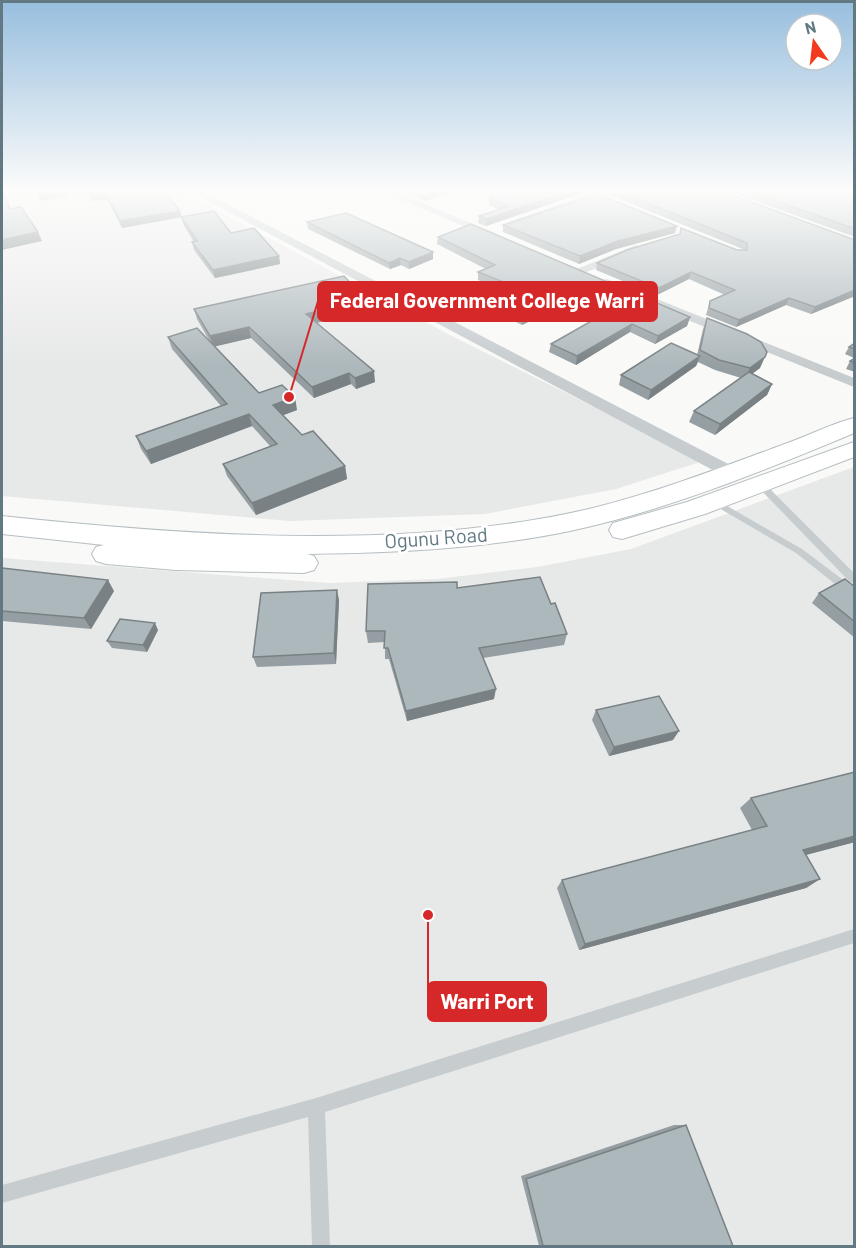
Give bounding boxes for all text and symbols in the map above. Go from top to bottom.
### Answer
north arrow [784,12,844,72]
text: N [803,16,818,37]
callout: Federal Government College Warri [318,282,657,321]
text: Federal Government College Warri [330,287,644,312]
street label: Ogunu Road [384,521,488,553]
callout: Warri Port [428,982,546,1021]
text: Warri Port [440,988,534,1013]

